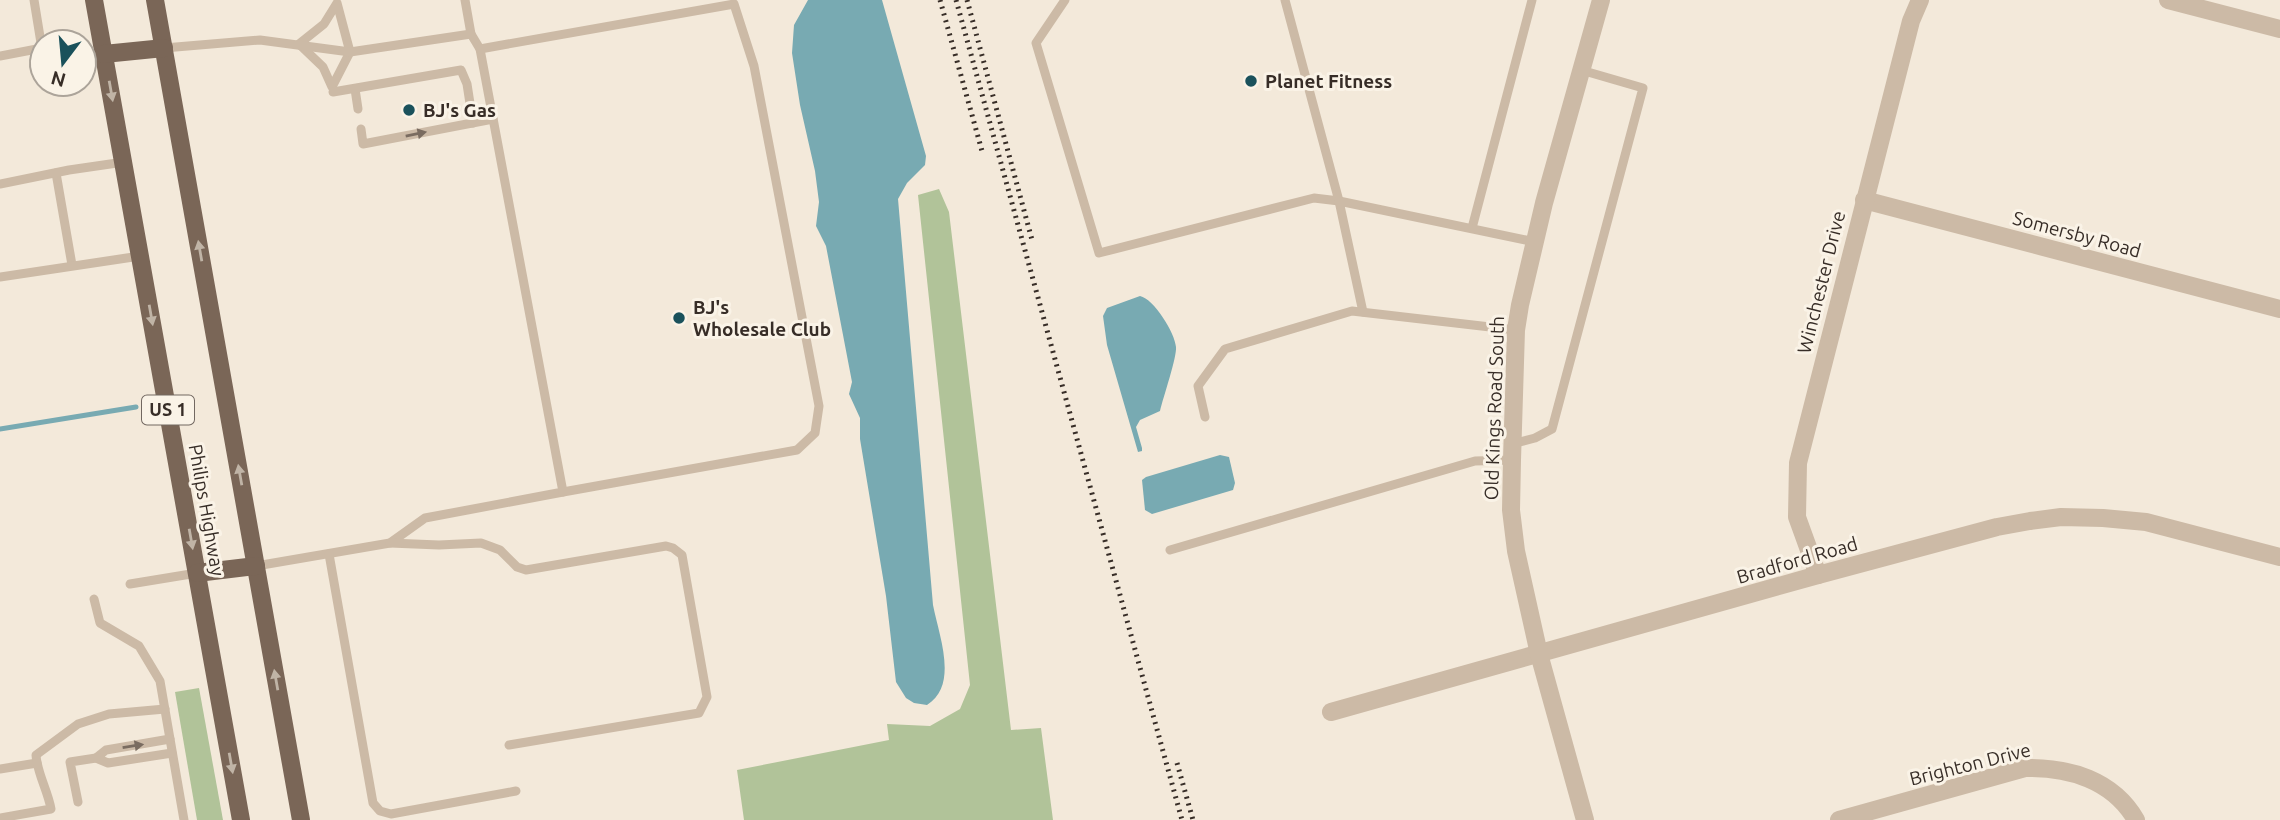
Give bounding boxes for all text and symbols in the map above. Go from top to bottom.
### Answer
north arrow [28,28,98,98]
text: N [48,67,68,92]
place label: Planet Fitness [1265,70,1392,92]
marker: Planet Fitness [1243,73,1259,89]
one-way arrow [106,80,117,102]
place label: BJ's Gas [423,99,496,121]
marker: BJ's Gas [401,102,417,118]
one-way arrow [405,128,427,139]
street label: Somersby Road [2010,206,2144,262]
street label: Winchester Drive [1793,208,1849,356]
one-way arrow [194,240,205,262]
place label: BJ's Wholesale Club [693,296,831,340]
one-way arrow [146,304,157,326]
marker: BJ's Wholesale Club [671,310,687,326]
street label: Old Kings Road South [1480,315,1508,501]
road number: US 1 [142,396,194,424]
street label: Philips Highway [185,442,229,578]
one-way arrow [234,464,245,486]
one-way arrow [186,528,197,550]
street label: Bradford Road [1734,532,1860,588]
one-way arrow [270,669,281,691]
street label: Brighton Drive [1907,738,2033,790]
one-way arrow [123,740,145,751]
one-way arrow [226,752,237,774]

